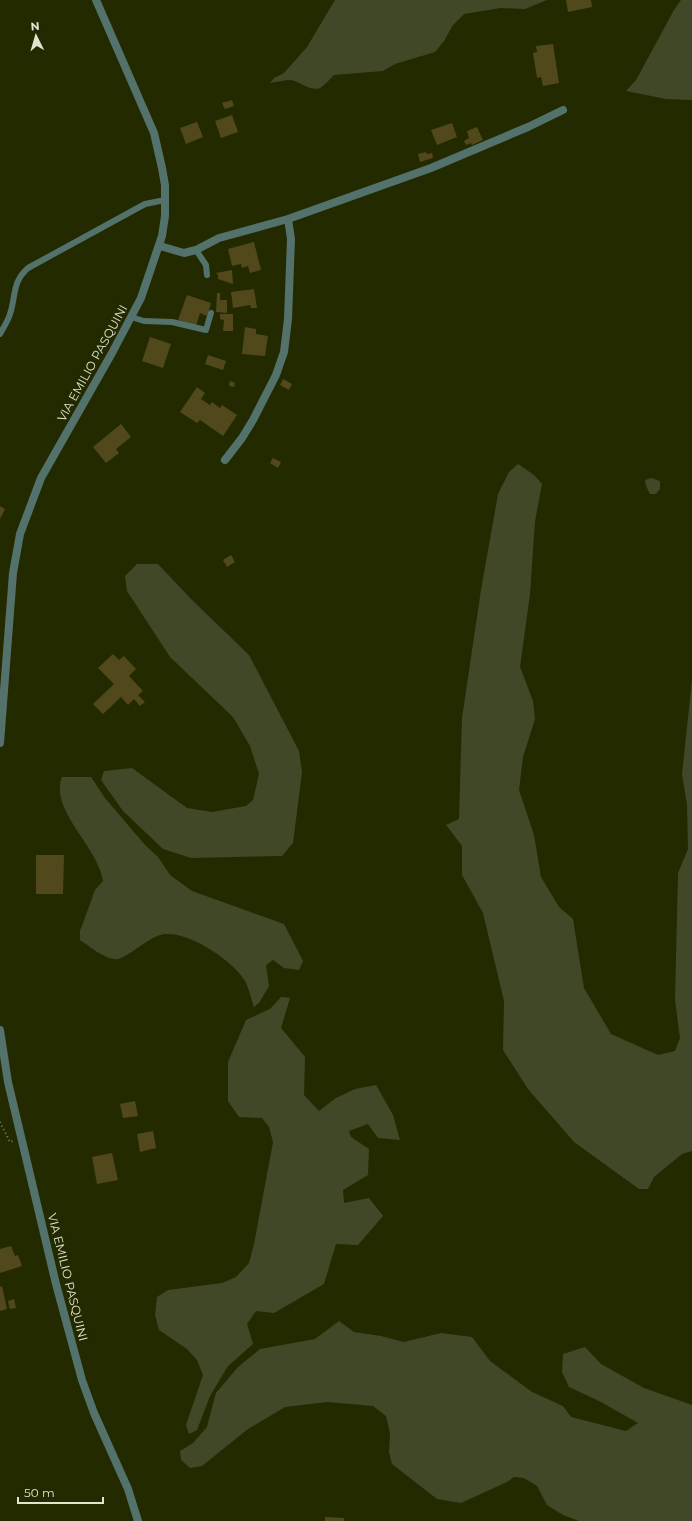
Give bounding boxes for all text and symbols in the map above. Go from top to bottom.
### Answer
north arrow [16,16,56,56]
text: N [30,19,40,33]
street label: VIA EMILIO PASQUINI [54,302,130,424]
street label: VIA EMILIO PASQUINI [45,1212,91,1342]
scale bar [18,1479,103,1505]
text: 50 m [24,1485,55,1500]

